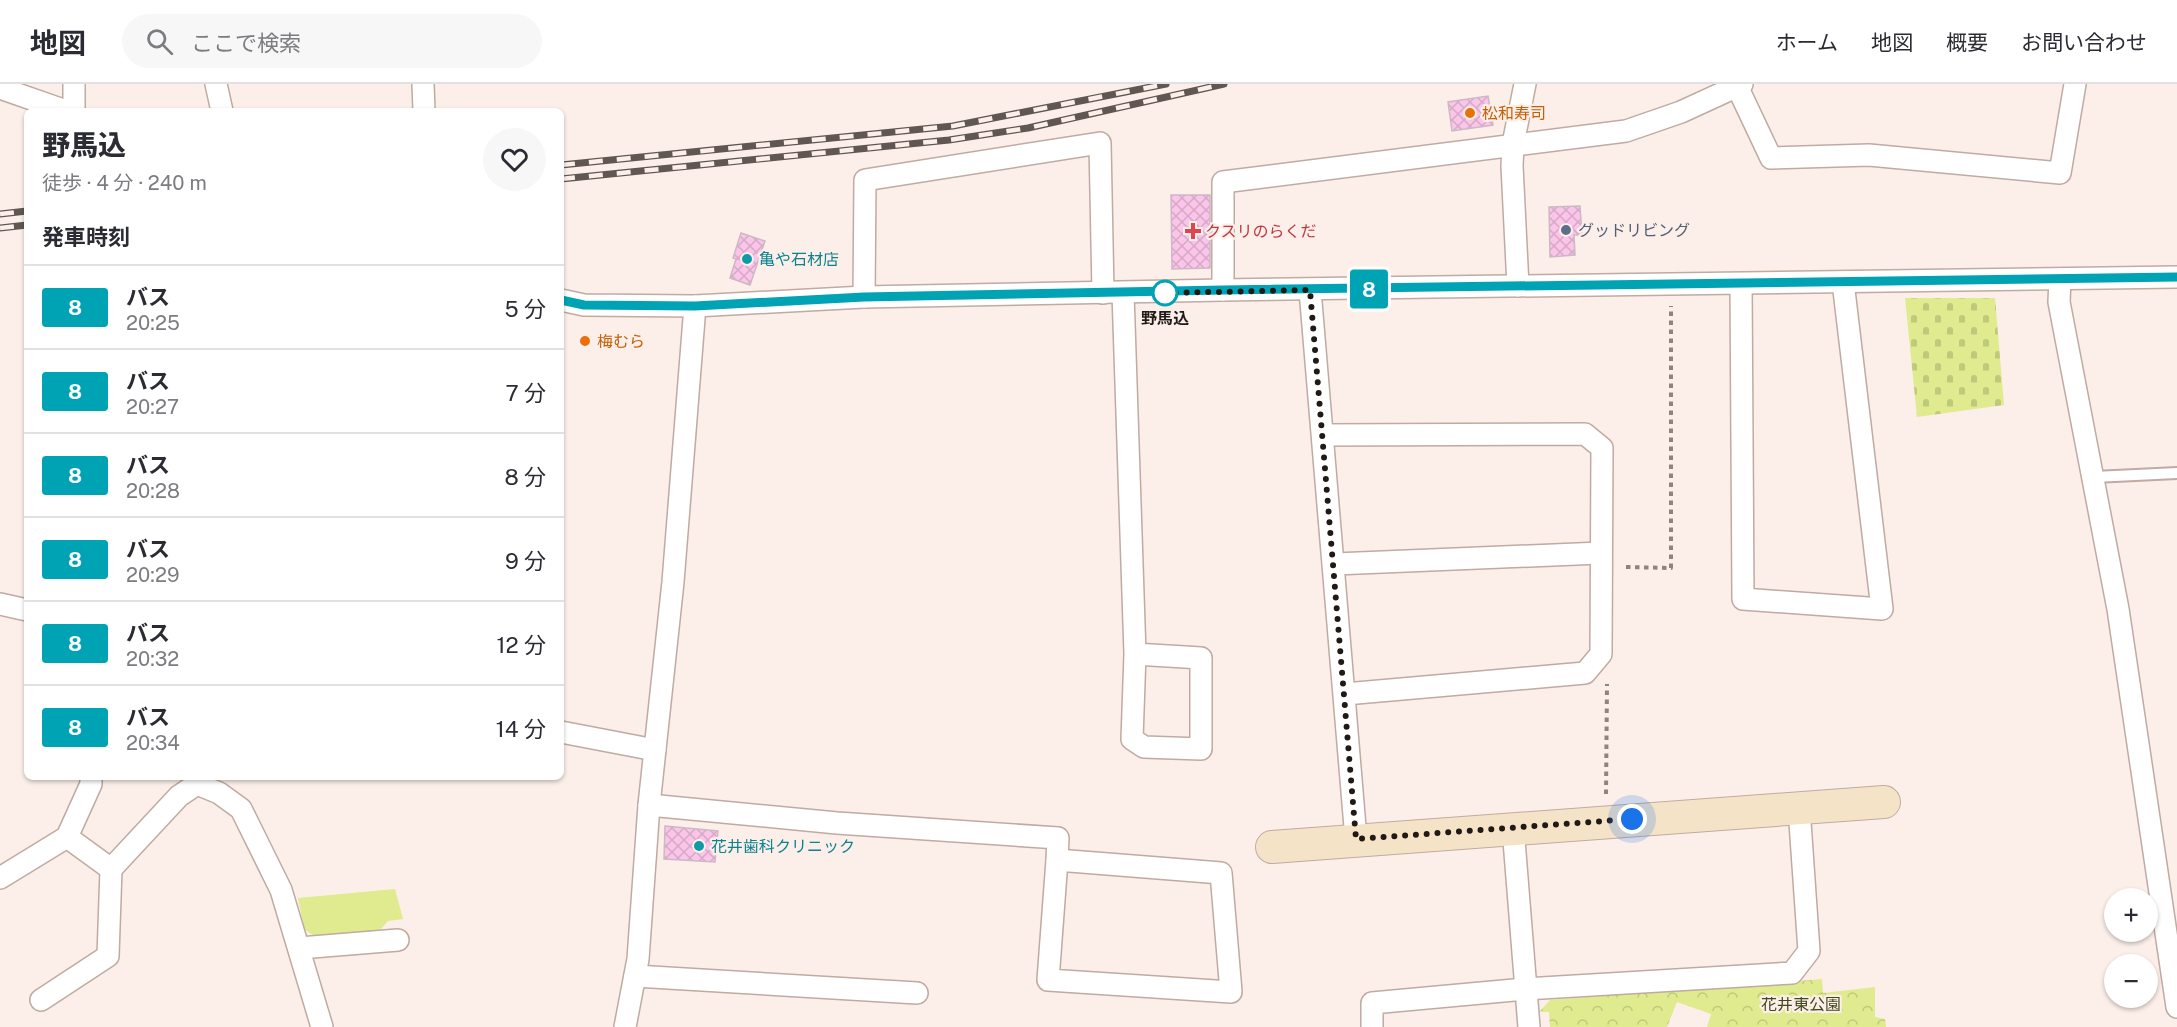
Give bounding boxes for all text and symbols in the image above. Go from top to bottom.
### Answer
search box [122,14,542,68]
icon: search [143,25,176,58]
text: 地図 [30,26,86,59]
text: ここで検索 [191,30,301,56]
text: ホーム [1776,30,1838,55]
text: 地図 [1871,30,1913,55]
text: 概要 [1946,30,1988,55]
text: お問い合わせ [2021,30,2147,55]
place label: 松和寿司 [1482,104,1546,123]
marker: 松和寿司 [1463,106,1477,120]
text: 野馬込 [42,128,126,161]
button: heart [483,128,546,191]
text: 徒歩 · 4 分 · 240 m [42,171,207,195]
place label: グッドリビング [1578,221,1690,240]
place label: クスリのらくだ [1205,222,1317,241]
marker: グッドリビング [1559,223,1573,237]
text: 発車時刻 [42,224,130,250]
marker: クスリのらくだ [1186,224,1200,238]
place label: 亀や石材店 [759,250,839,269]
marker: 亀や石材店 [740,252,754,266]
line badge: 8 [1350,270,1388,308]
text: 8 [1362,277,1376,302]
marker: 野馬込 [1152,280,1178,306]
text: バス [126,284,170,310]
text: 8 [68,295,82,320]
text: 5 分 [505,296,546,322]
place label: 野馬込 [1141,309,1189,328]
text: 20:25 [126,311,180,335]
place label: 梅むら [597,332,645,351]
marker: 梅むら [578,334,592,348]
text: バス [126,368,170,394]
text: 8 [68,379,82,404]
text: 7 分 [505,380,546,406]
text: 20:27 [126,395,179,419]
text: バス [126,452,170,478]
text: 8 [68,463,82,488]
text: 8 分 [504,464,546,490]
text: 20:28 [126,479,180,503]
text: バス [126,536,170,562]
text: 8 [68,547,82,572]
text: 9 分 [505,548,546,574]
text: 20:29 [126,563,179,587]
text: バス [126,620,170,646]
text: 8 [68,631,82,656]
text: 12 分 [497,632,546,658]
text: 20:32 [126,647,179,671]
text: バス [126,704,170,730]
text: 8 [68,715,82,740]
text: 14 分 [496,716,546,742]
text: 20:34 [126,731,180,755]
your location [1617,804,1647,834]
place label: 花井歯科クリニック [711,837,855,856]
marker: 花井歯科クリニック [692,839,706,853]
map controls [2104,888,2158,1008]
button: + [2104,888,2158,942]
button: − [2104,954,2158,1008]
park label: 花井東公園 [1761,995,1841,1014]

